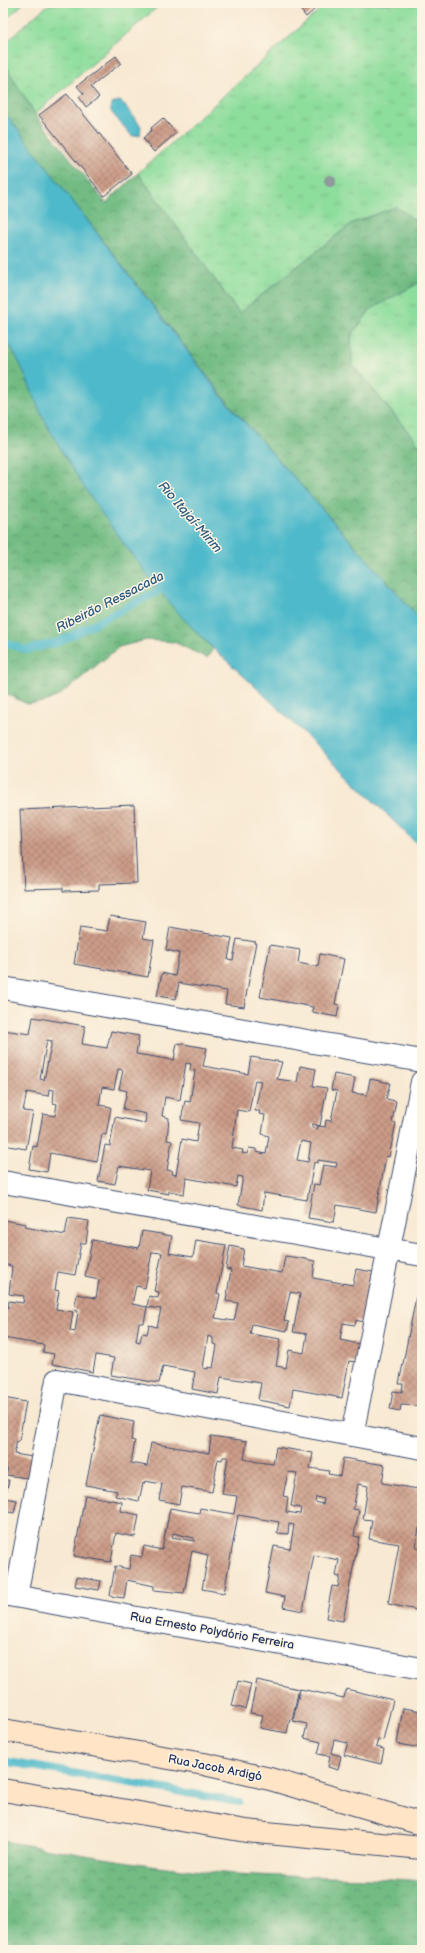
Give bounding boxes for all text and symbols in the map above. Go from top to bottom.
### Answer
water label: Rio Itajaí-Mirim [155,478,226,556]
water label: Ribeirão Ressacada [53,568,167,636]
street label: Rua Ernesto Polydório Ferreira [129,1609,295,1653]
street label: Rua Jacob Ardigó [167,1752,263,1785]

